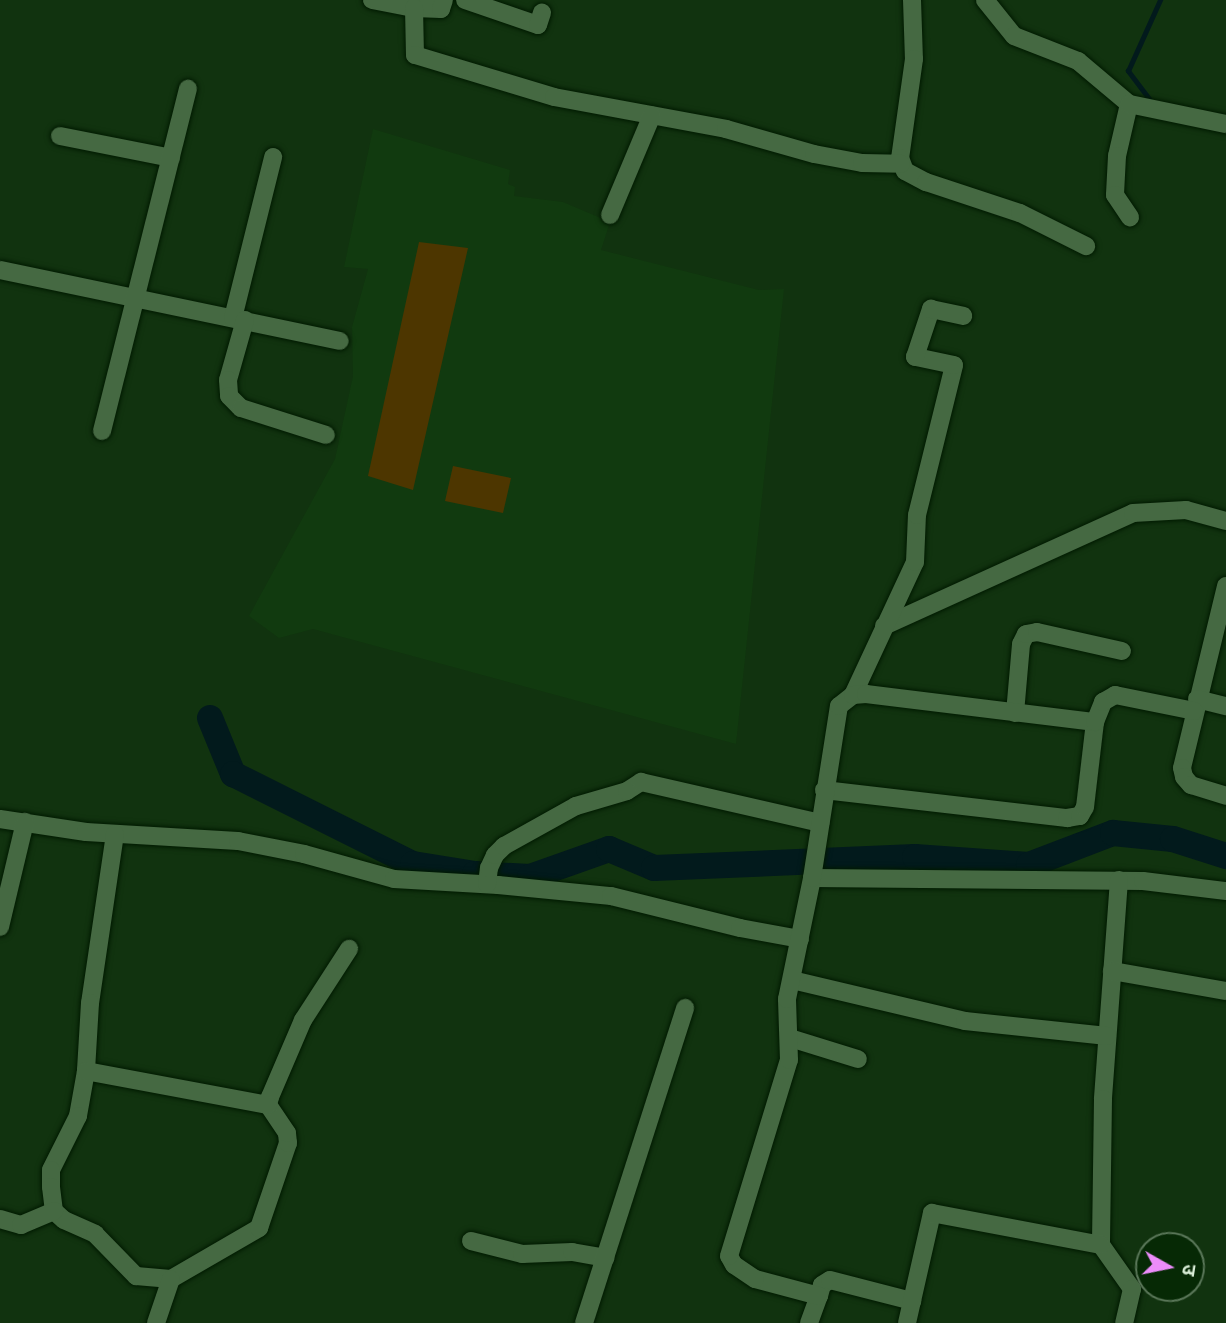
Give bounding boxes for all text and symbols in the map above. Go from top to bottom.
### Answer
north arrow [1135,1232,1205,1302]
text: उ [1178,1263,1201,1277]

